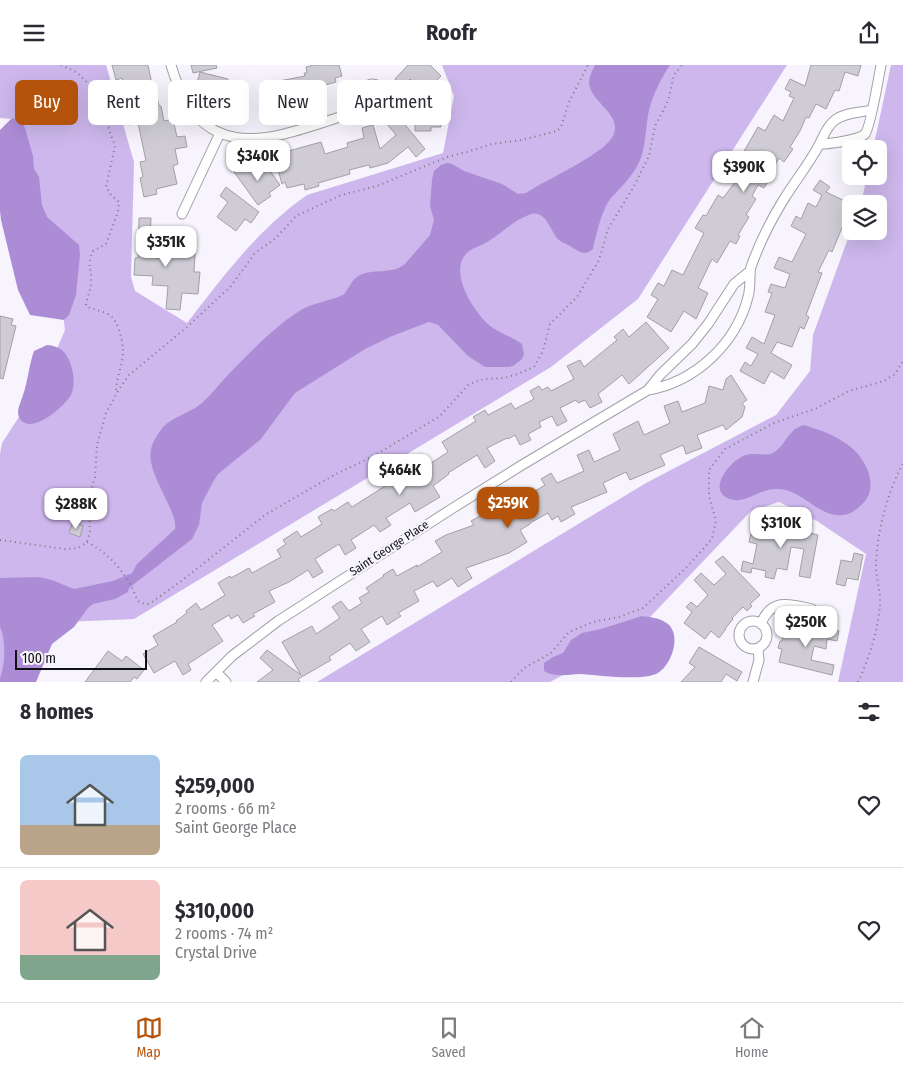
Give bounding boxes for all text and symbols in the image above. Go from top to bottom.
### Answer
icon: menu [20,19,48,47]
text: Roofr [426,19,477,46]
icon: share [855,19,883,47]
chip: Buy [15,80,78,125]
chip: Rent [88,80,158,125]
chip: Filters [168,80,249,125]
chip: New [259,80,327,125]
chip: Apartment [337,80,451,125]
pin: $340K [223,139,293,182]
map controls [842,140,887,240]
button: locate [842,140,887,185]
text: $340K [237,146,279,165]
pin: $390K [709,151,779,193]
text: $390K [723,157,765,176]
button: layers [842,195,887,240]
pin: $351K [131,225,201,268]
text: $351K [147,232,185,251]
pin: $464K [365,453,435,496]
text: $464K [379,460,421,479]
pin: $288K [41,487,111,530]
pin: $259K [473,487,543,529]
text: $259K [488,493,528,512]
text: $288K [55,494,97,513]
pin: $310K [746,507,816,549]
text: $310K [761,513,801,532]
street label: Saint George Place [347,517,431,579]
pin: $250K [771,605,841,648]
text: $250K [785,612,827,631]
scale bar [15,647,148,670]
text: 100 m [22,650,56,667]
icon: filters [855,698,883,726]
text: 8 homes [20,699,94,725]
text: $259,000 [175,773,255,799]
icon: home [60,775,120,835]
icon: heart [855,791,883,819]
text: 2 rooms · 66 m² [175,799,275,818]
text: Saint George Place [175,818,297,837]
text: $310,000 [175,898,254,924]
icon: home [60,900,120,960]
icon: heart [855,916,883,944]
text: 2 rooms · 74 m² [175,924,273,943]
text: Crystal Drive [175,943,257,962]
tab: Map [135,1014,163,1061]
tab: Saved [432,1014,466,1061]
tab: Home [735,1014,768,1061]

